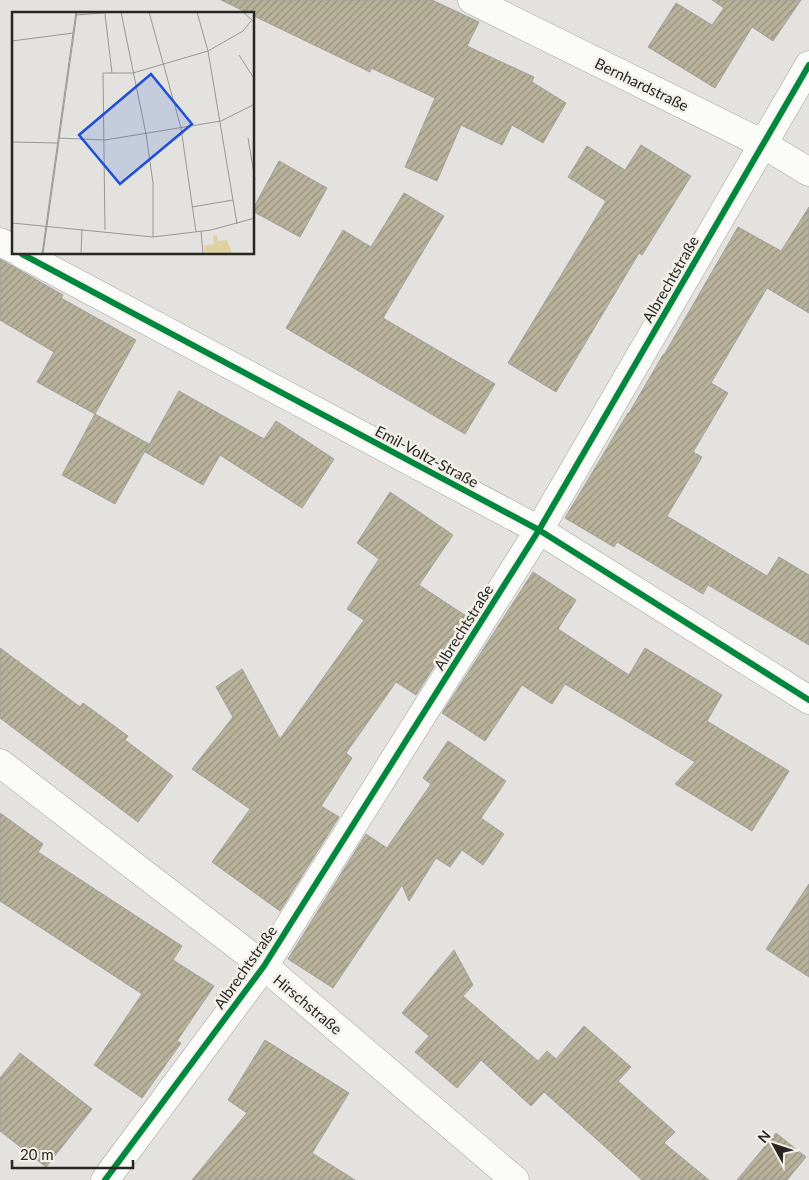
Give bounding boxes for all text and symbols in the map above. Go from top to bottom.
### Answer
inset map [12,12,255,255]
street label: Bernhardstraße [592,54,692,114]
street label: Albrechtstraße [638,232,702,326]
street label: Emil-Voltz-Straße [372,421,482,491]
street label: Albrechtstraße [430,581,496,673]
street label: Albrechtstraße [210,922,280,1012]
street label: Hirschstraße [270,970,346,1038]
north arrow [749,1120,799,1170]
text: N [754,1127,774,1146]
scale bar [12,1138,134,1170]
text: 20 m [20,1145,54,1163]

